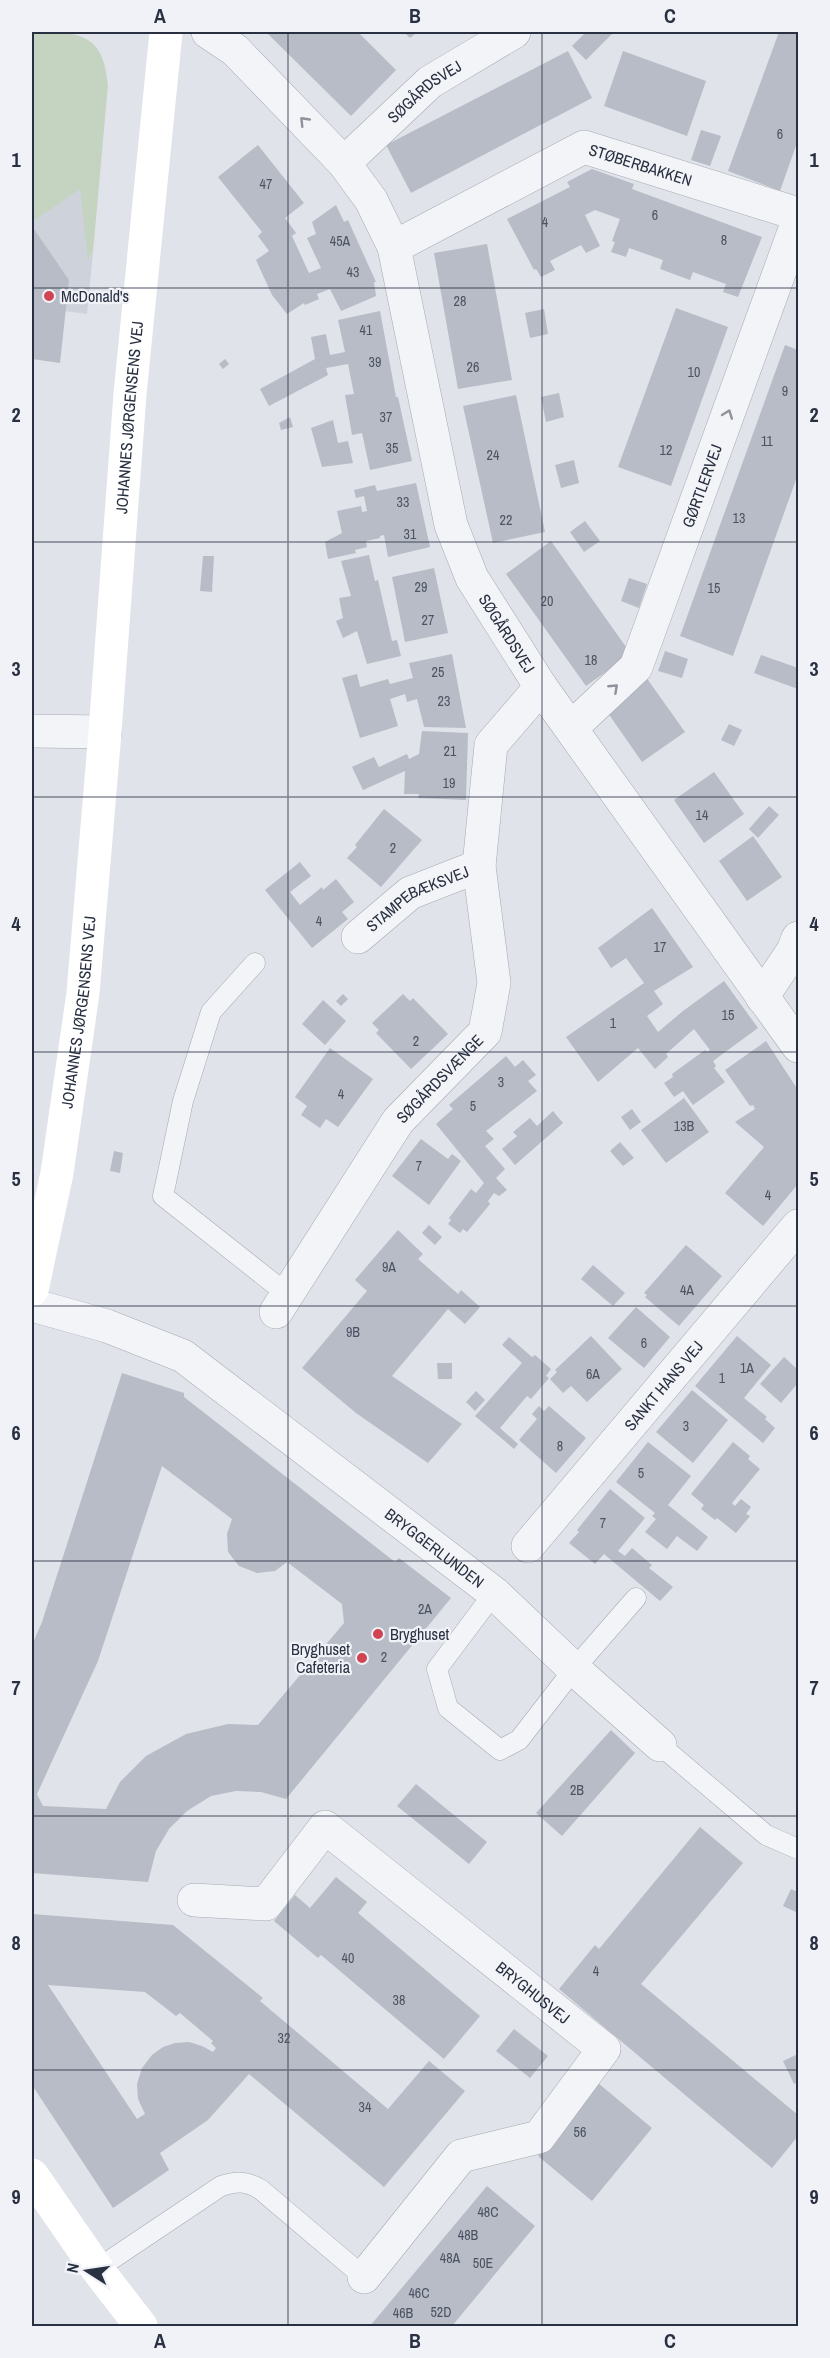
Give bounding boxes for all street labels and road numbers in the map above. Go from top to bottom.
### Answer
street label: SØGÅRDSVEJ [382,55,465,128]
street label: STØBERBAKKEN [586,138,695,191]
street label: JOHANNES JØRGENSENS VEJ [110,320,148,515]
street label: GØRTLERVEJ [677,441,727,530]
street label: SØGÅRDSVEJ [474,590,540,677]
street label: STAMPEBÆKSVEJ [361,860,472,937]
street label: JOHANNES JØRGENSENS VEJ [55,915,100,1110]
street label: SØGÅRDSVÆNGE [391,1029,488,1128]
street label: SANKT HANS VEJ [619,1336,708,1435]
street label: BRYGGERLUNDEN [380,1503,489,1593]
street label: BRYGHUSVEJ [491,1956,575,2029]

